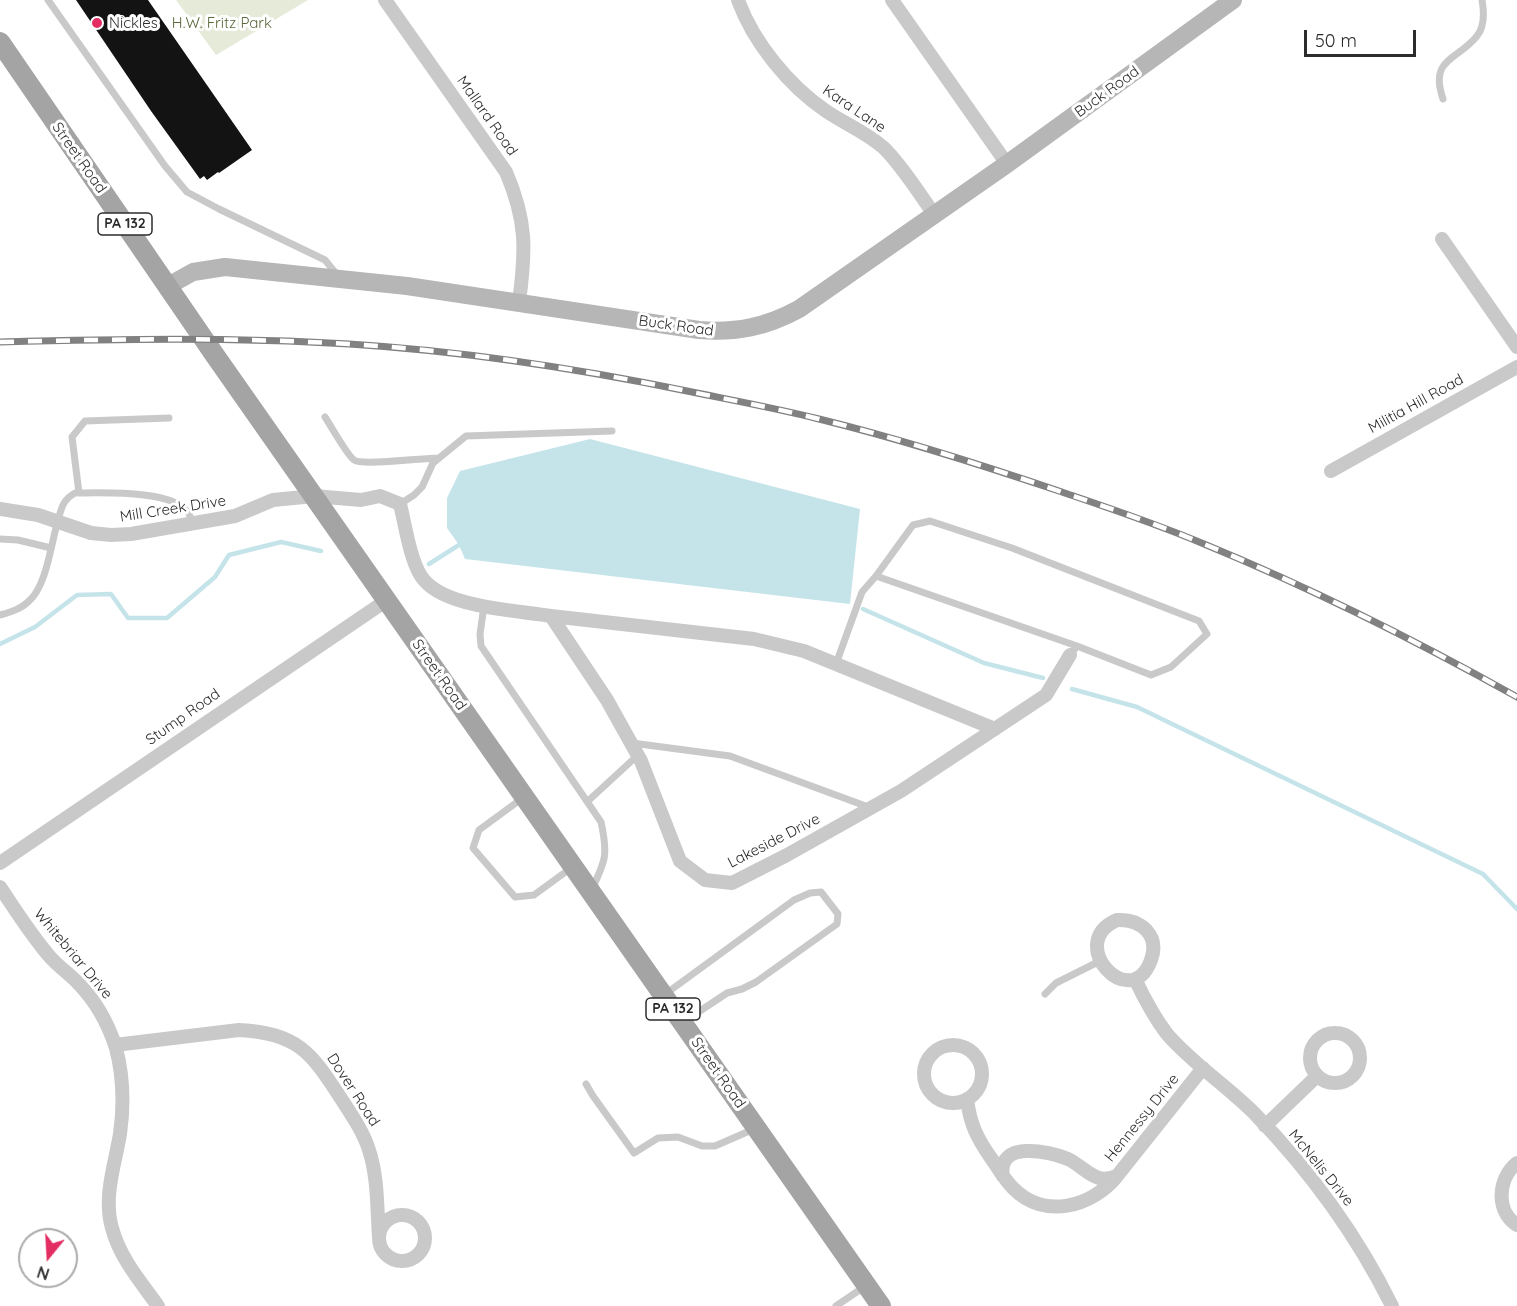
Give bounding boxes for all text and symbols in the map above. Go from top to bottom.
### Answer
place label: Nickles [109,14,158,32]
park label: H.W. Fritz Park [172,14,272,32]
marker: Nickles [90,16,104,30]
scale bar [1307,18,1420,56]
text: 50 m [1315,29,1357,52]
street label: Buck Road [1071,63,1143,121]
street label: Mallard Road [453,73,521,159]
street label: Kara Lane [819,81,889,137]
street label: Street Road [48,119,110,197]
road number: PA 132 [98,213,152,235]
street label: Buck Road [637,312,715,340]
street label: Militia Hill Road [1365,370,1467,438]
street label: Mill Creek Drive [119,492,227,526]
street label: Street Road [408,636,470,714]
street label: Stump Road [143,685,223,749]
street label: Lakeside Drive [725,810,823,872]
street label: Whitebriar Drive [30,905,116,1003]
road number: PA 132 [646,998,700,1020]
street label: Street Road [687,1034,749,1112]
street label: Dover Road [323,1050,383,1130]
street label: Hennessy Drive [1101,1070,1183,1166]
street label: McNelis Drive [1285,1126,1357,1210]
north arrow [18,1228,78,1288]
text: N [34,1262,52,1285]

